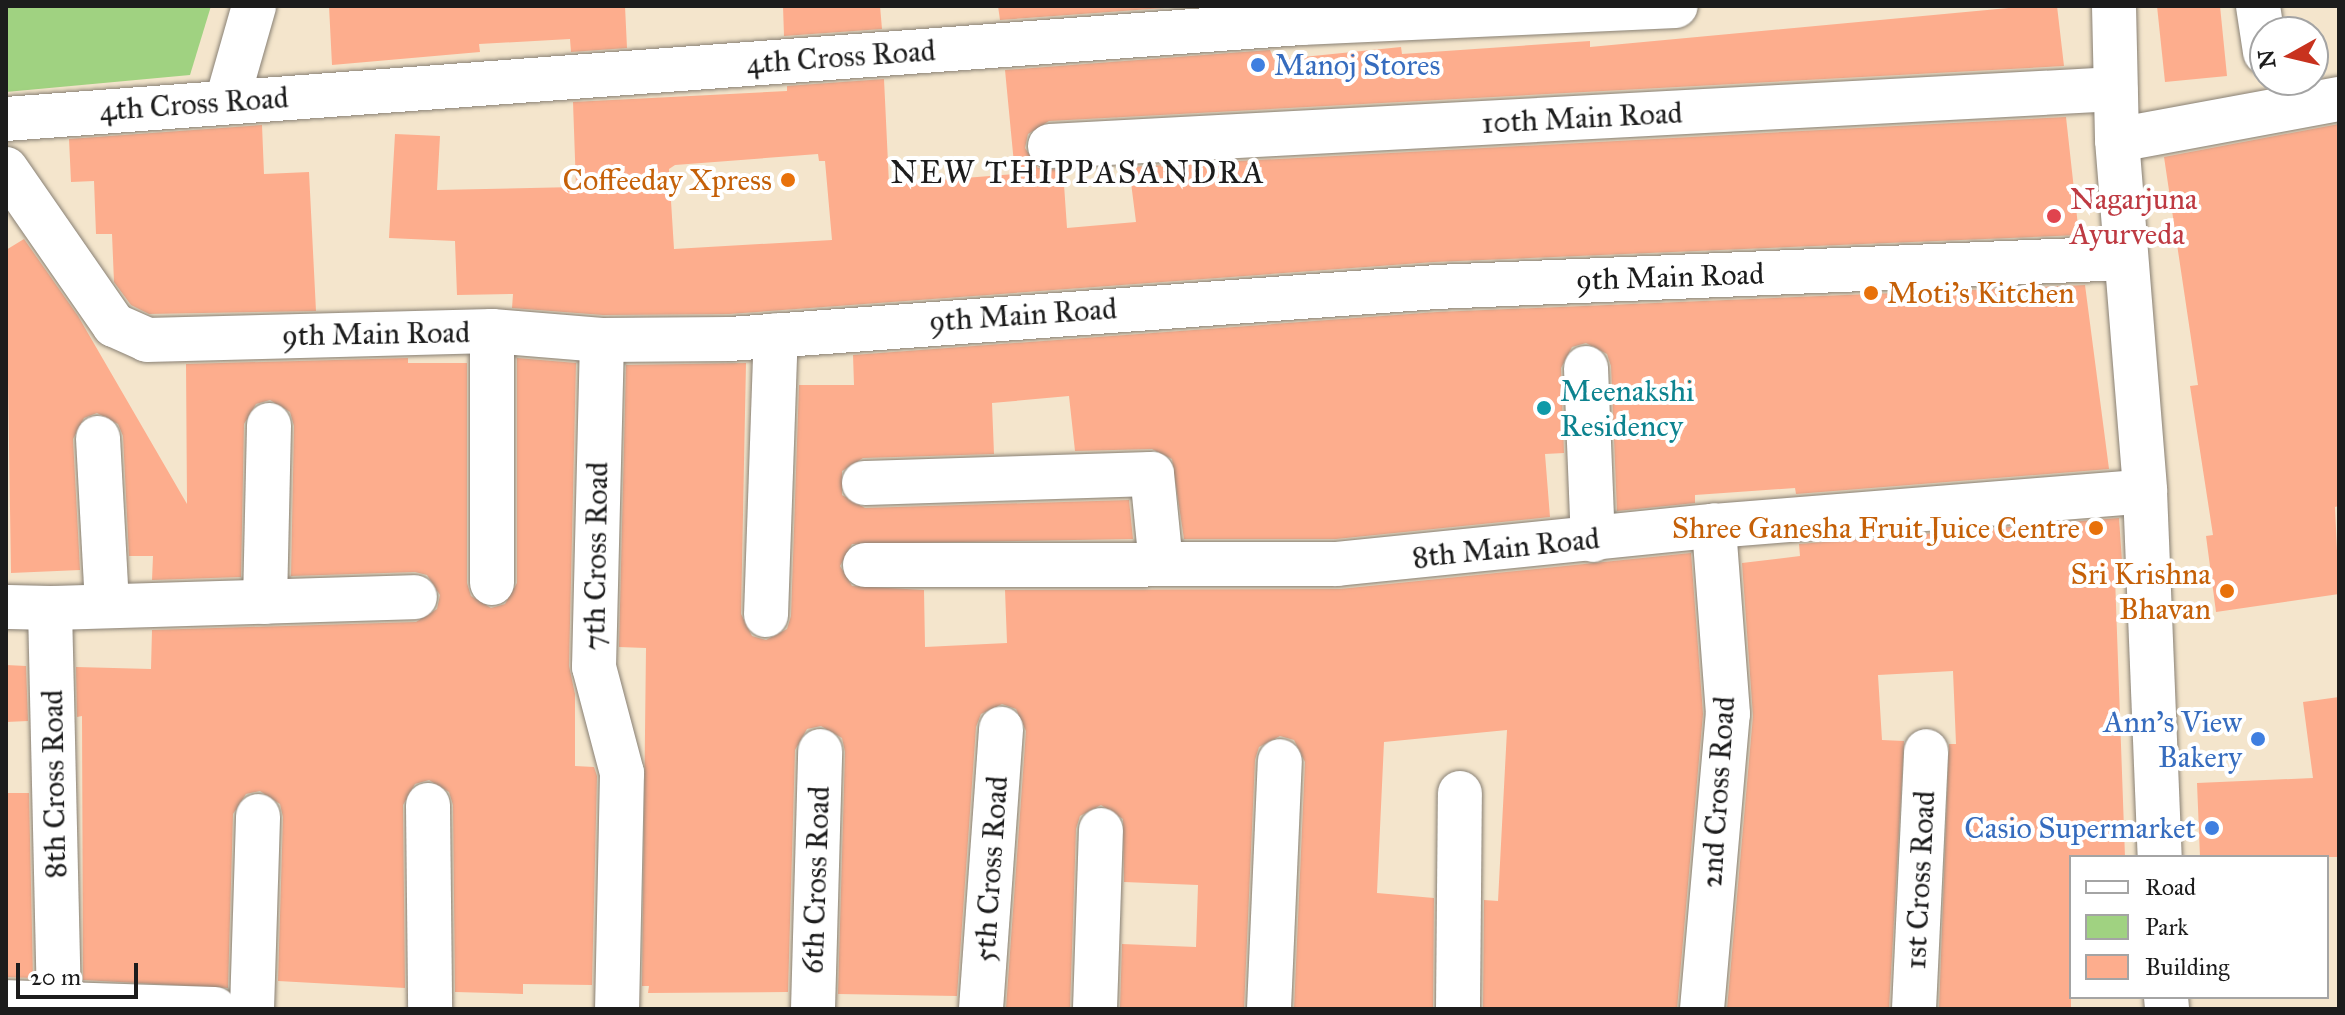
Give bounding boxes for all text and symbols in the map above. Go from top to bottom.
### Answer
north arrow [2249,16,2329,96]
street label: 4th Cross Road [745,32,937,82]
place label: Manoj Stores [1274,47,1441,83]
text: N [2252,48,2281,70]
marker: Manoj Stores [1249,56,1267,74]
street label: 4th Cross Road [98,79,290,129]
street label: 10th Main Road [1481,95,1683,141]
district label: NEW THIPPASANDRA [890,154,1266,192]
place label: Coffeeday Xpress [562,162,772,198]
marker: Coffeeday Xpress [779,171,797,189]
place label: Nagarjuna Ayurveda [2070,181,2198,252]
marker: Nagarjuna Ayurveda [2045,207,2063,225]
street label: 9th Main Road [1575,256,1765,298]
place label: Moti's Kitchen [1887,275,2074,311]
marker: Moti's Kitchen [1862,284,1880,302]
street label: 9th Main Road [928,290,1118,340]
street label: 9th Main Road [282,314,470,354]
place label: Meenakshi Residency [1560,373,1694,444]
marker: Meenakshi Residency [1535,399,1553,417]
street label: 7th Cross Road [576,461,616,651]
place label: Shree Ganesha Fruit Juice Centre [1672,510,2080,546]
marker: Shree Ganesha Fruit Juice Centre [2087,519,2105,537]
street label: 8th Main Road [1411,520,1601,576]
place label: Sri Krishna Bhavan [2070,556,2211,626]
marker: Sri Krishna Bhavan [2218,582,2236,600]
street label: 8th Cross Road [34,689,74,879]
street label: 2nd Cross Road [1693,695,1743,889]
place label: Ann's View Bakery [2104,704,2242,774]
marker: Ann's View Bakery [2249,730,2267,748]
street label: 5th Cross Road [967,775,1015,963]
street label: 6th Cross Road [795,785,837,975]
street label: 1st Cross Road [1897,790,1943,970]
place label: Casio Supermarket [1964,810,2196,846]
marker: Casio Supermarket [2203,819,2221,837]
legend [2069,855,2329,999]
text: Road [2145,872,2196,902]
text: Park [2145,912,2188,942]
scale bar [20,947,142,997]
text: Building [2145,952,2230,982]
text: 20 m [30,962,81,992]

